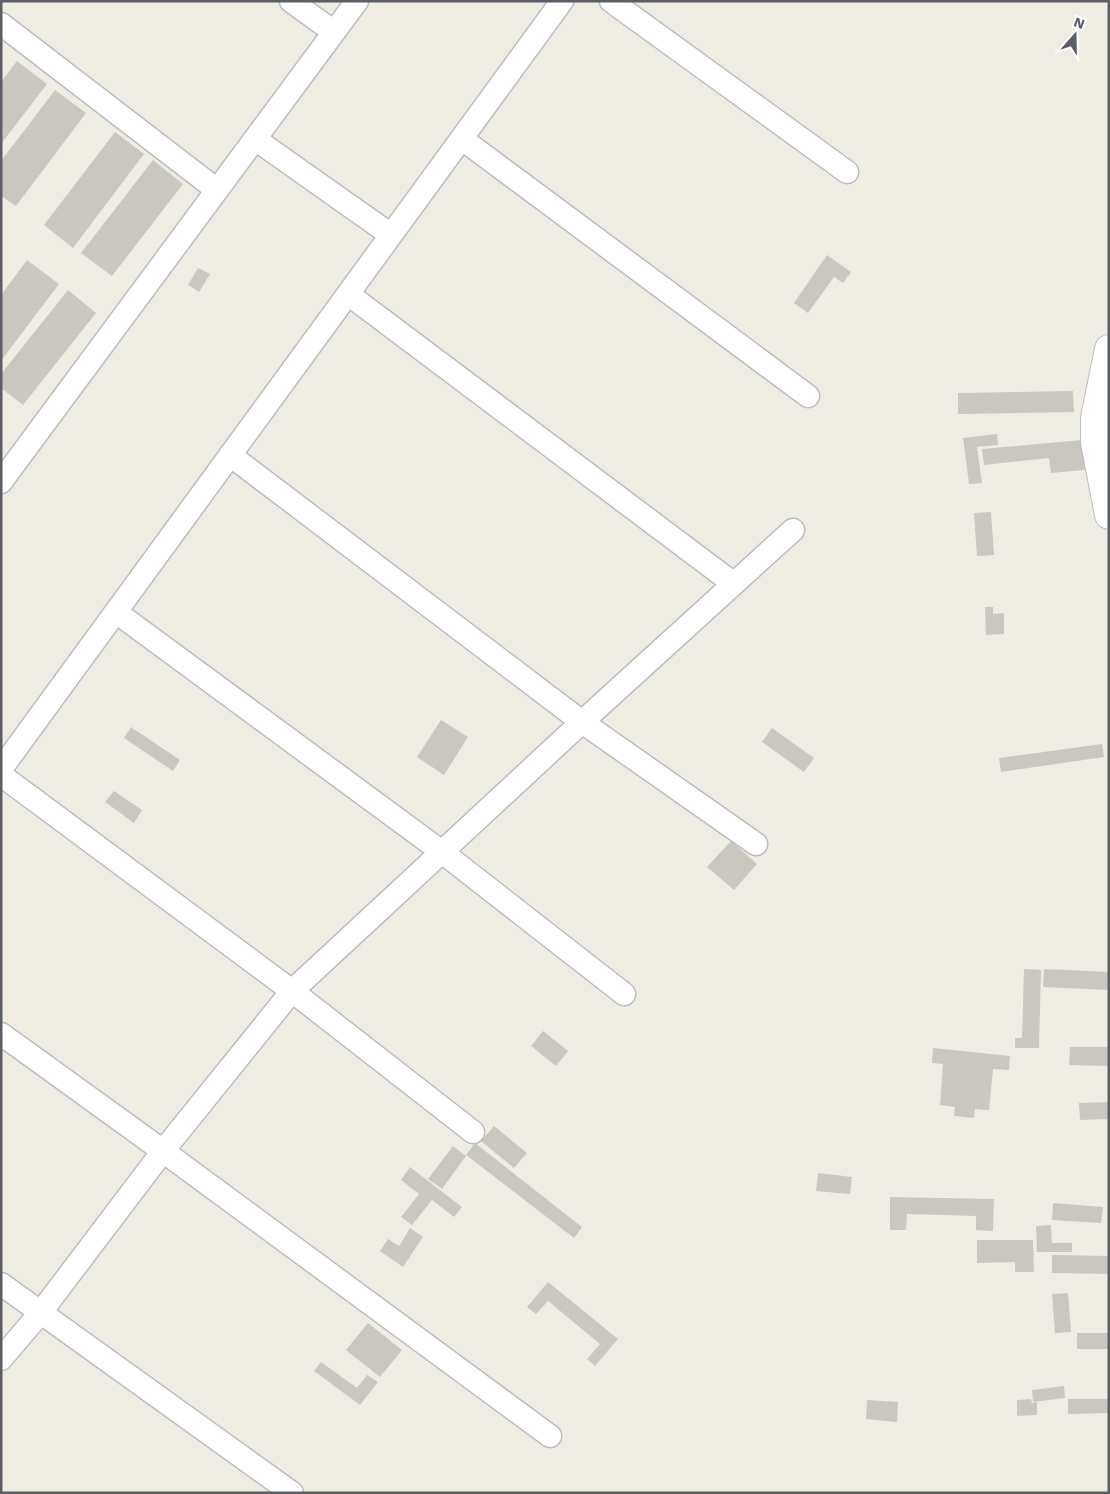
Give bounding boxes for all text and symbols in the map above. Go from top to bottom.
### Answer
north arrow [1050,10,1100,60]
text: N [1072,13,1087,32]

